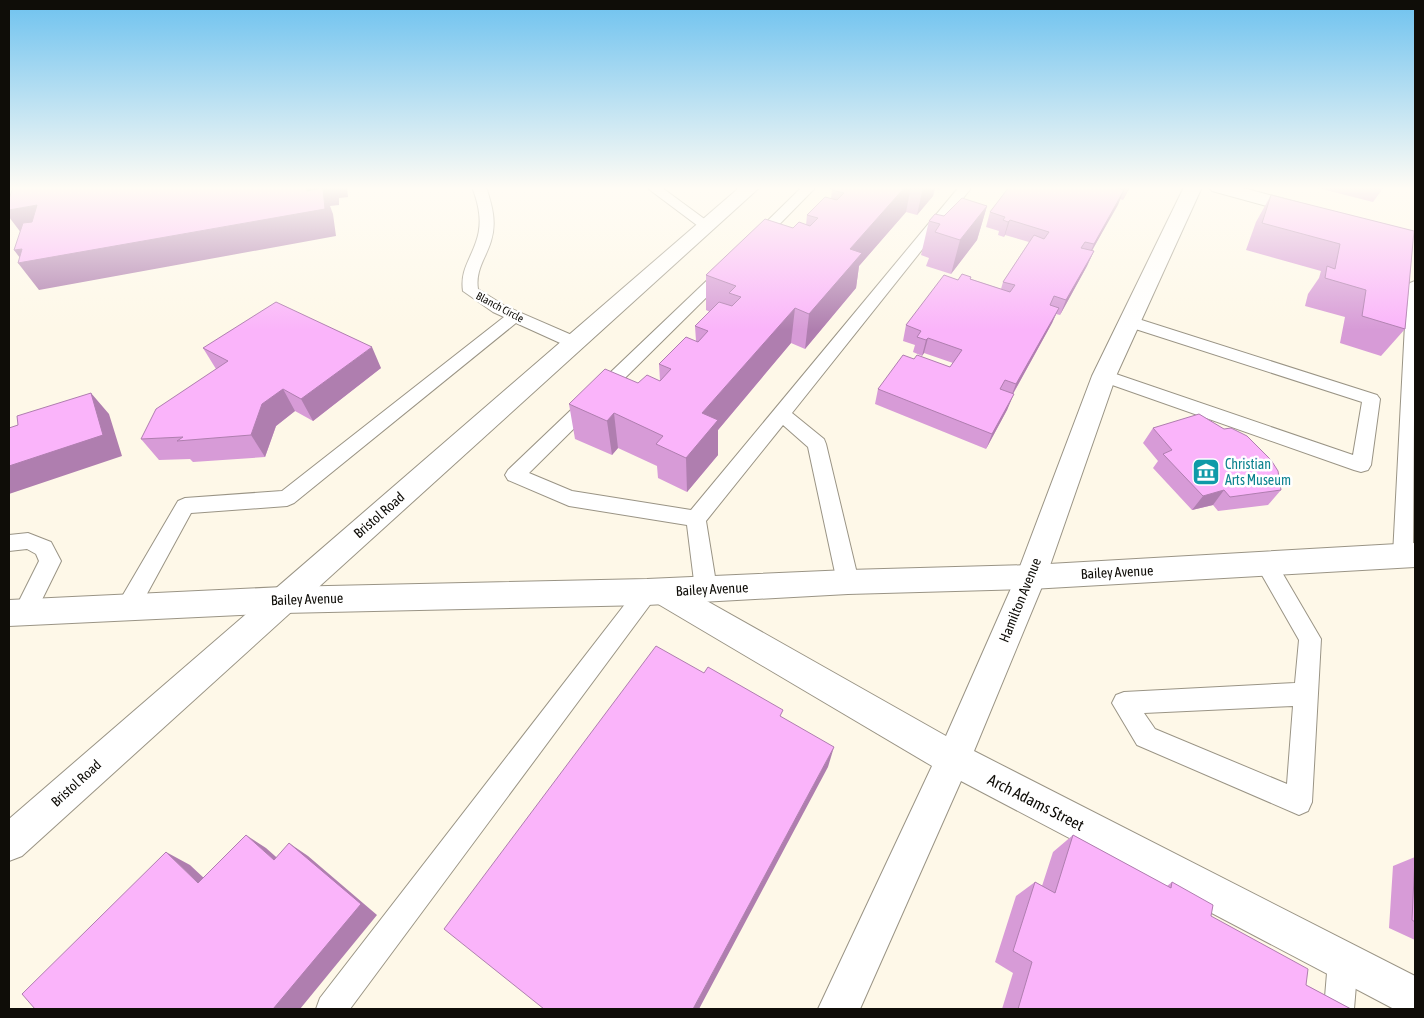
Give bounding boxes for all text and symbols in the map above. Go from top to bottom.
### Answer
street label: Blanch Circle [474,289,526,325]
place label: Christian Arts Museum [1225,456,1291,488]
museum icon: Christian Arts Museum [1191,457,1221,487]
street label: Bristol Road [350,489,408,541]
street label: Hamilton Avenue [996,555,1044,645]
street label: Bailey Avenue [1080,562,1154,582]
street label: Bailey Avenue [675,579,749,599]
street label: Bailey Avenue [270,590,344,608]
street label: Bristol Road [48,756,104,810]
street label: Arch Adams Street [985,770,1088,834]

